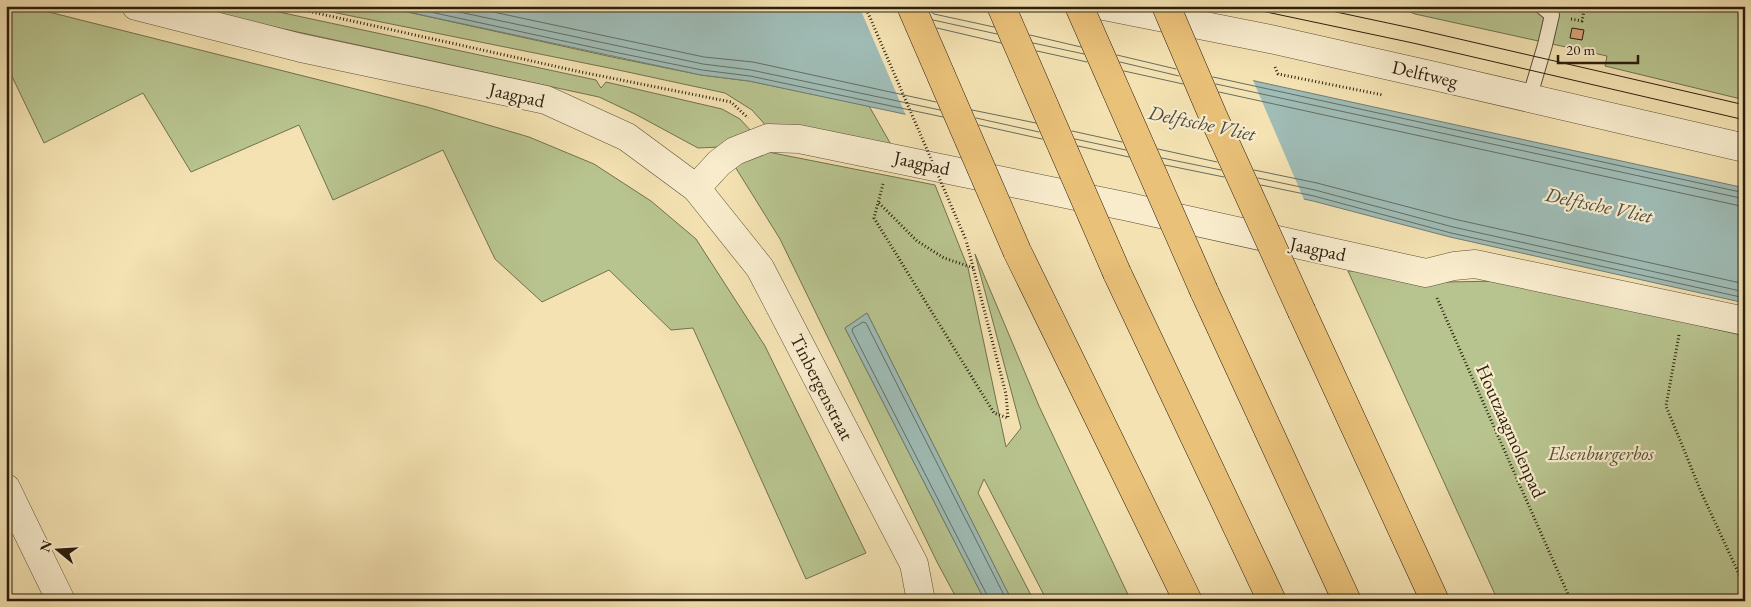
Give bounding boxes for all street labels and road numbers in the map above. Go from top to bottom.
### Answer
street label: Delftweg [1390,54,1461,94]
street label: Jaagpad [485,76,548,114]
street label: Jaagpad [890,144,953,181]
street label: Jaagpad [1286,230,1349,267]
street label: Tinbergenstraat [784,330,860,444]
street label: Houtzaagmolenpad [1470,360,1552,502]

